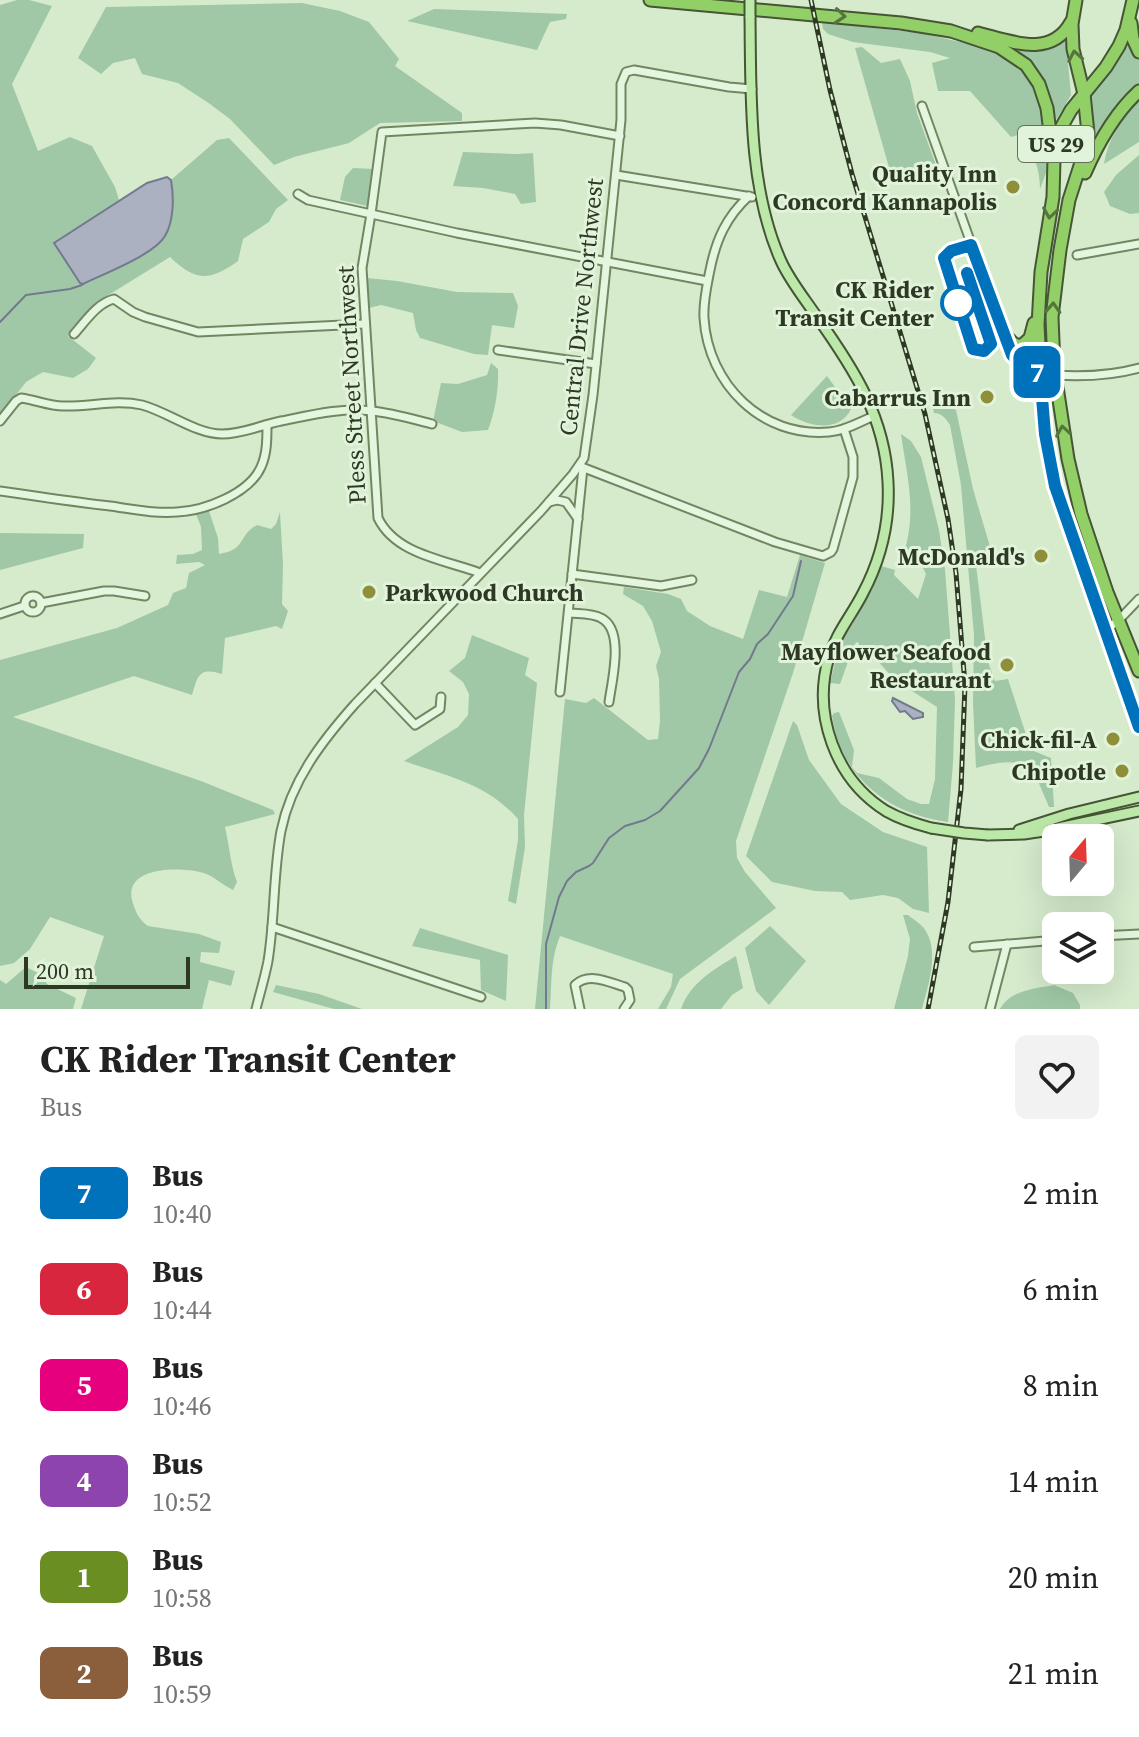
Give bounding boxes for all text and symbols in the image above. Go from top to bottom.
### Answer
one-way arrow [834,8,847,25]
one-way arrow [1067,50,1084,63]
road number: US 29 [1018,126,1094,162]
place label: Quality Inn Concord Kannapolis [772,157,997,218]
street label: Central Drive Northwest [551,176,611,437]
marker: Quality Inn Concord Kannapolis [1004,178,1022,196]
one-way arrow [1042,206,1059,219]
street label: Pless Street Northwest [328,265,374,505]
place label: CK Rider Transit Center [775,273,935,334]
marker: CK Rider Transit Center [941,286,975,320]
one-way arrow [1044,301,1061,314]
line badge: 7 [1011,346,1063,398]
text: 7 [1029,353,1045,391]
place label: Cabarrus Inn [824,381,971,414]
marker: Cabarrus Inn [978,388,996,406]
one-way arrow [1056,424,1073,438]
place label: McDonald's [898,540,1025,573]
marker: McDonald's [1032,547,1050,565]
place label: Parkwood Church [385,576,584,609]
marker: Parkwood Church [360,583,378,601]
place label: Mayflower Seafood Restaurant [781,635,991,696]
marker: Mayflower Seafood Restaurant [998,656,1016,674]
place label: Chick-fil-A [980,723,1097,756]
marker: Chick-fil-A [1104,730,1122,748]
place label: Chipotle [1012,755,1106,788]
marker: Chipotle [1113,762,1131,780]
north arrow [1042,824,1114,896]
map controls [1042,824,1114,984]
button: layers [1042,912,1114,984]
scale bar [24,953,190,989]
text: 200 m [36,956,94,986]
text: CK Rider Transit Center [40,1033,456,1085]
button: heart [1015,1035,1099,1119]
text: Bus [40,1089,82,1125]
text: Bus [152,1155,203,1196]
text: 2 min [1023,1173,1099,1214]
text: 7 [76,1174,92,1212]
text: 10:40 [152,1196,212,1232]
text: Bus [152,1251,203,1292]
text: 6 min [1023,1269,1099,1310]
text: 6 [76,1270,92,1308]
text: 10:44 [152,1292,212,1328]
text: Bus [152,1347,203,1388]
text: 8 min [1023,1365,1099,1406]
text: 5 [76,1366,92,1404]
text: 10:46 [152,1388,212,1424]
text: Bus [152,1443,203,1484]
text: 14 min [1008,1461,1099,1502]
text: 4 [76,1462,92,1500]
text: 10:52 [152,1484,212,1520]
text: Bus [152,1539,203,1580]
text: 20 min [1008,1557,1099,1598]
text: 1 [76,1558,92,1596]
text: 10:58 [152,1580,212,1616]
text: Bus [152,1635,203,1676]
text: 21 min [1008,1653,1099,1694]
text: 2 [76,1654,92,1692]
text: 10:59 [152,1676,212,1712]

